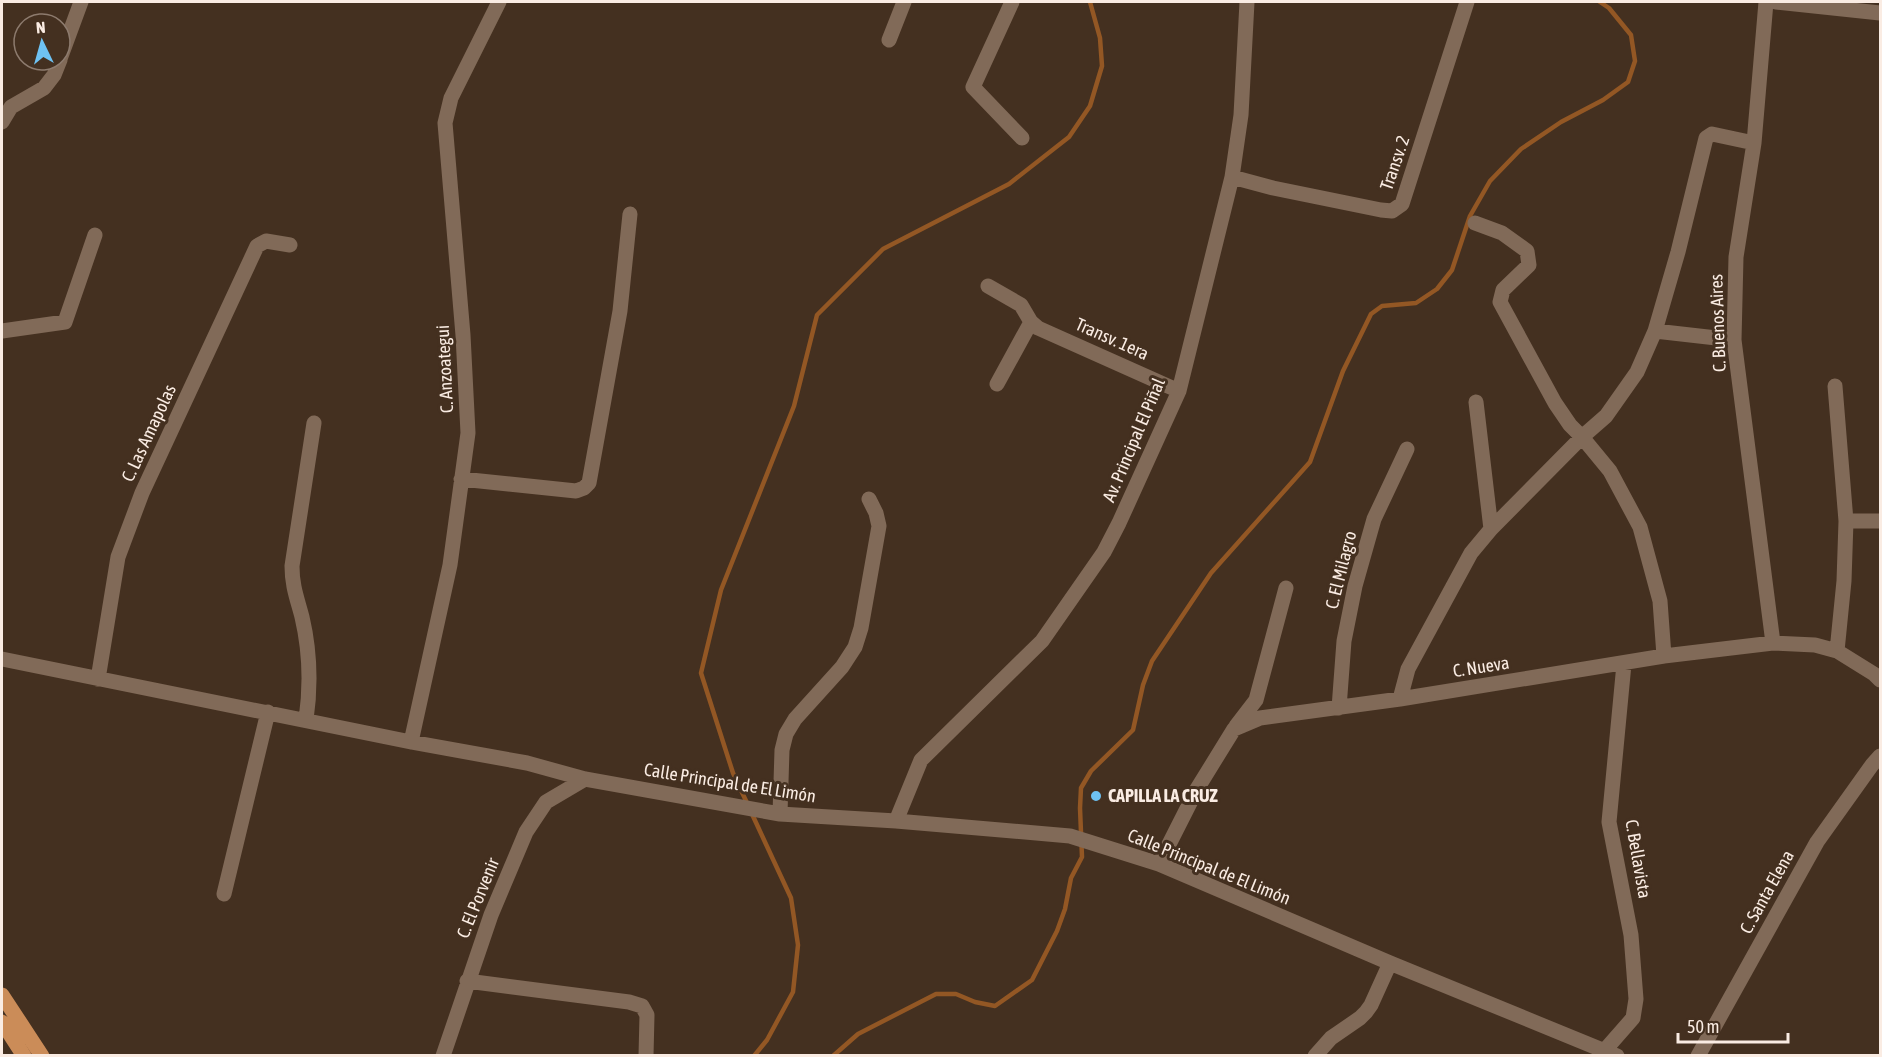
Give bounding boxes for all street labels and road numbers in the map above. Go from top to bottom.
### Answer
street label: Transv. 2 [1375,133,1414,193]
street label: C. Buenos Aires [1705,274,1730,372]
street label: Transv. 1era [1072,313,1152,364]
street label: C. Anzoategui [432,324,457,414]
street label: Av. Principal El Piñal [1098,374,1169,505]
street label: C. Las Amapolas [117,381,180,485]
street label: C. El Milagro [1321,529,1360,611]
street label: C. Nueva [1451,652,1511,681]
street label: Calle Principal de El Limón [643,759,818,806]
street label: C. Bellavista [1621,818,1656,900]
street label: Calle Principal de El Limón [1125,824,1294,909]
street label: C. Santa Elena [1735,846,1798,937]
street label: C. El Porvenir [452,854,503,941]

